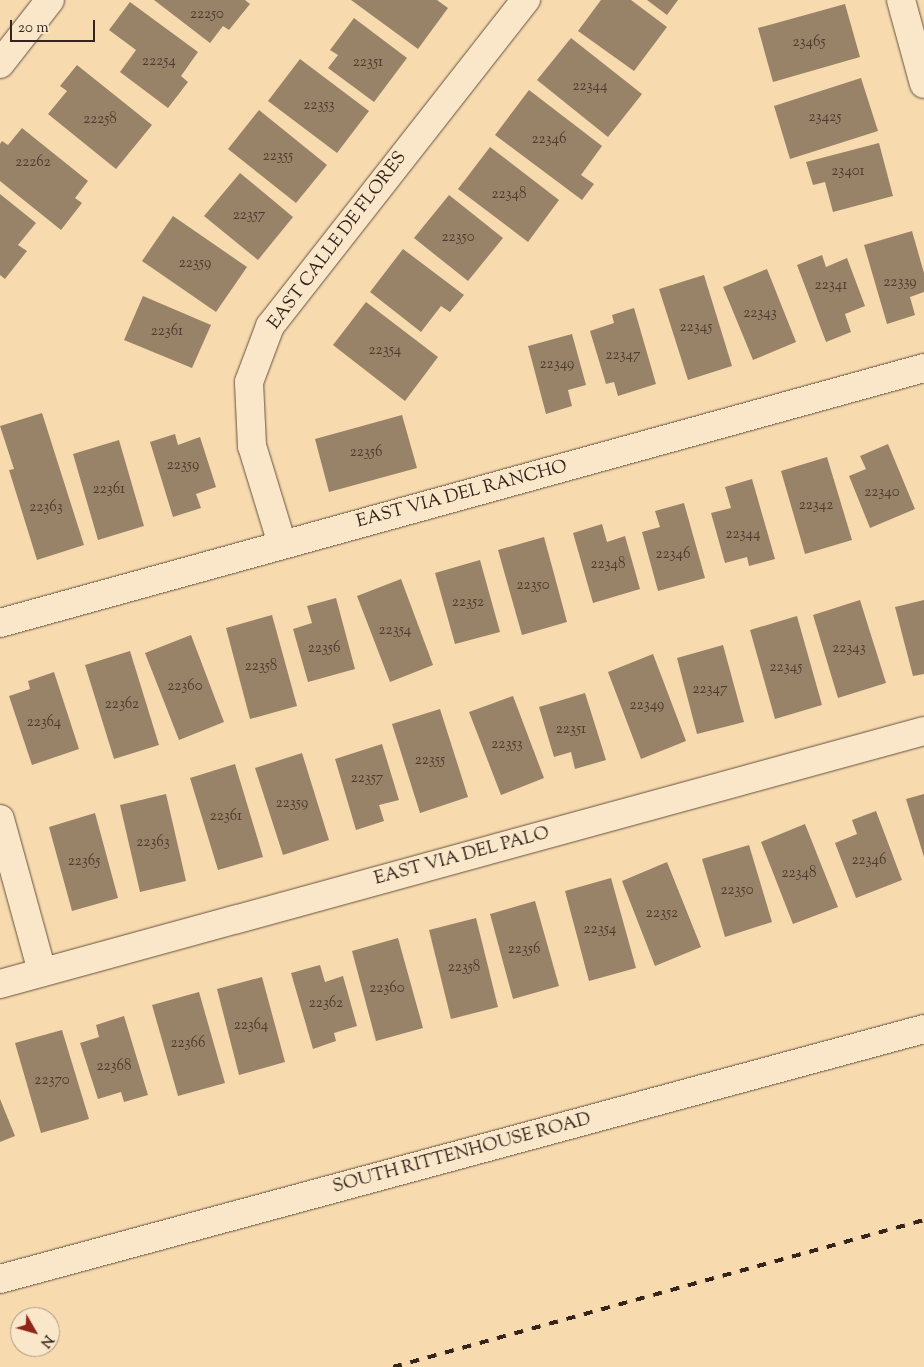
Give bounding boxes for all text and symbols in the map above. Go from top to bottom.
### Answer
house number: 22250 [190,6,224,24]
scale bar [12,10,98,42]
text: 20 m [18,18,49,39]
house number: 23465 [792,34,826,52]
house number: 22254 [142,53,176,71]
house number: 22351 [353,54,383,72]
house number: 22344 [572,78,608,96]
house number: 22353 [303,97,335,115]
house number: 23425 [809,109,841,127]
house number: 22258 [83,111,117,129]
house number: 22346 [532,131,566,149]
house number: 22355 [263,148,293,166]
street label: EAST CALLE DE FLORES [264,148,412,334]
house number: 22262 [15,154,51,172]
house number: 23401 [831,163,865,181]
house number: 22348 [491,186,527,204]
house number: 22357 [233,207,265,225]
house number: 22350 [441,229,475,247]
house number: 22359 [179,255,211,273]
house number: 22339 [883,274,917,292]
house number: 22341 [815,277,847,295]
house number: 22343 [743,305,777,323]
house number: 22345 [680,319,712,337]
house number: 22361 [151,323,183,341]
house number: 22354 [369,342,401,360]
house number: 22347 [605,347,641,365]
house number: 22349 [540,356,574,374]
house number: 22356 [350,444,382,462]
street label: EAST VIA DEL RANCHO [354,456,570,534]
house number: 22359 [167,457,199,475]
house number: 22361 [93,481,125,499]
house number: 22340 [864,484,900,502]
house number: 22342 [799,497,833,515]
house number: 22363 [29,499,63,517]
house number: 22344 [725,526,761,544]
house number: 22346 [656,546,690,564]
house number: 22348 [590,556,626,574]
house number: 22350 [516,577,550,595]
house number: 22352 [452,594,484,612]
house number: 22354 [379,622,411,640]
house number: 22356 [308,640,340,658]
house number: 22343 [832,640,866,658]
house number: 22358 [245,658,277,676]
house number: 22345 [770,659,802,677]
house number: 22360 [167,678,203,696]
house number: 22347 [692,681,728,699]
house number: 22362 [105,696,139,714]
house number: 22349 [630,697,664,715]
house number: 22364 [27,714,61,732]
house number: 22351 [556,721,586,739]
house number: 22353 [491,736,523,754]
house number: 22355 [415,752,445,770]
house number: 22357 [351,770,383,788]
house number: 22359 [276,795,308,813]
house number: 22361 [210,808,242,826]
street label: EAST VIA DEL PALO [372,823,552,891]
house number: 22363 [136,834,170,852]
house number: 22346 [852,852,886,870]
house number: 22365 [68,853,100,871]
house number: 22348 [781,865,817,883]
house number: 22350 [720,882,754,900]
house number: 22352 [646,905,678,923]
house number: 22354 [584,921,616,939]
house number: 22356 [508,941,540,959]
house number: 22358 [448,959,480,977]
house number: 22360 [369,980,405,998]
house number: 22362 [309,995,343,1013]
house number: 22364 [234,1017,268,1035]
house number: 22366 [171,1035,205,1053]
house number: 22368 [97,1058,131,1076]
house number: 22370 [34,1072,70,1090]
street label: SOUTH RITTENHOUSE ROAD [331,1109,593,1199]
north arrow [10,1307,60,1357]
text: N [35,1330,57,1351]

